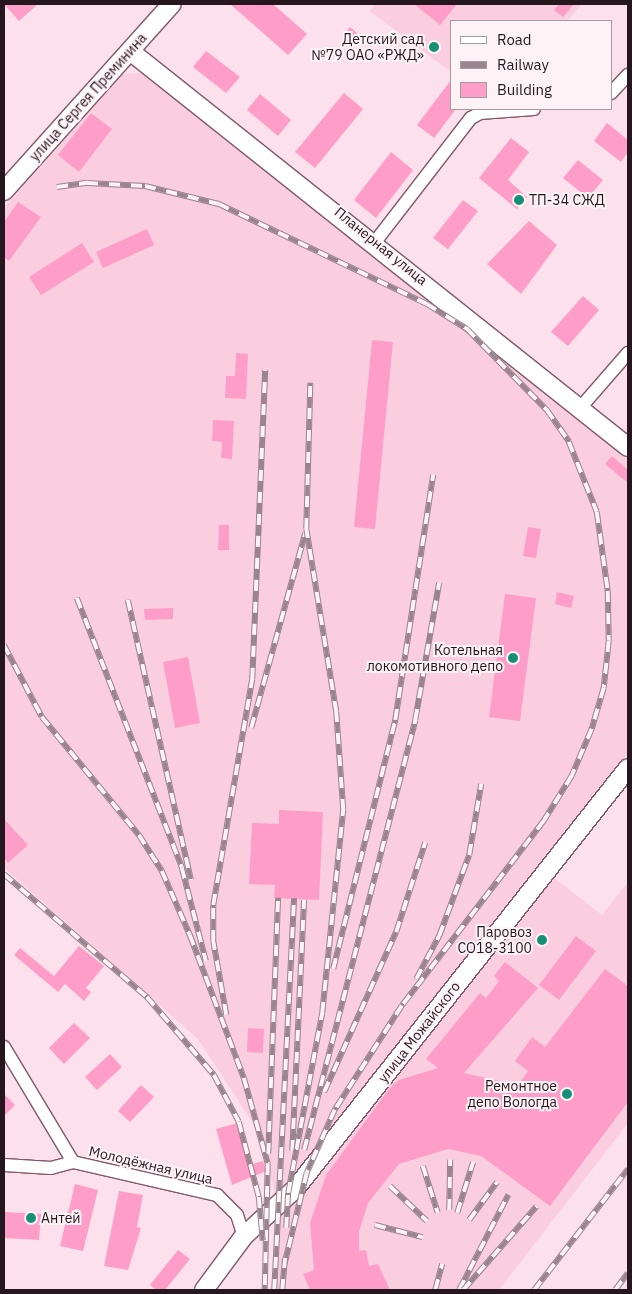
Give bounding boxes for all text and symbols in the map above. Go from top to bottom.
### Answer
legend [450,20,612,110]
street label: улица Сергея Преминина [26,29,150,165]
text: Road [497,30,532,49]
place label: Детский сад №79 ОАО «РЖД» [311,31,424,64]
marker: Детский сад №79 ОАО «РЖД» [428,41,440,53]
text: Railway [497,55,549,74]
text: Building [497,80,552,99]
place label: ТП-34 СЖД [529,192,605,208]
marker: ТП-34 СЖД [513,194,525,206]
street label: Планерная улица [331,203,431,289]
place label: Котельная локомотивного депо [367,642,503,674]
marker: Котельная локомотивного депо [507,652,519,664]
place label: Паровоз СО18-3100 [458,924,532,956]
marker: Паровоз СО18-3100 [536,934,548,946]
street label: улица Можайского [374,978,464,1086]
place label: Ремонтное депо Вологда [468,1078,557,1110]
marker: Ремонтное депо Вологда [561,1088,573,1100]
street label: Молодёжная улица [87,1143,215,1187]
place label: Антей [41,1210,81,1226]
marker: Антей [25,1212,37,1224]

